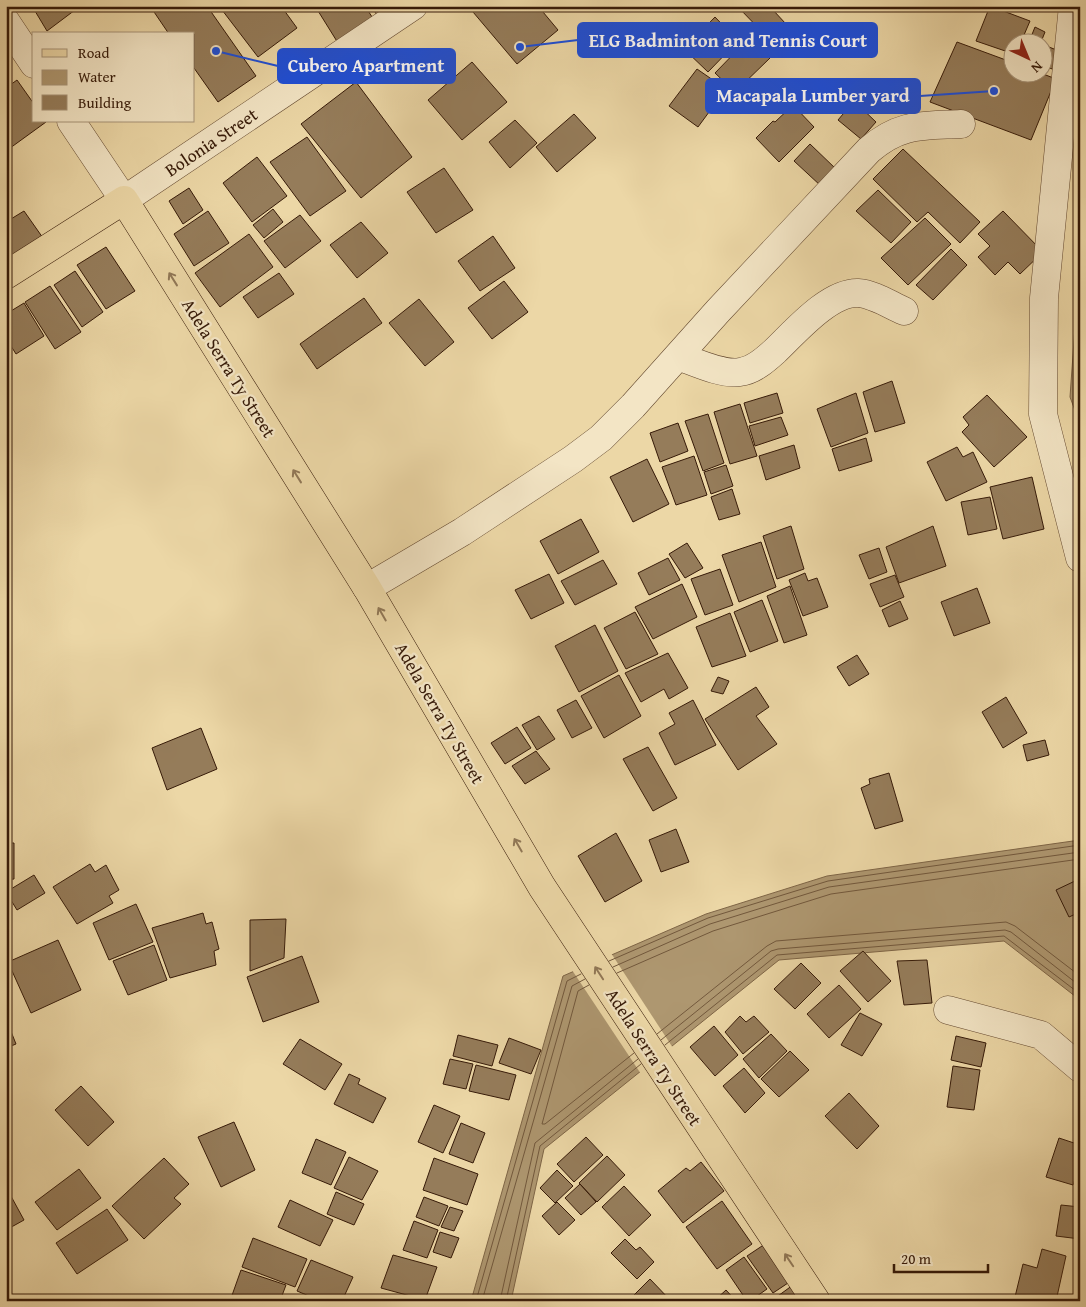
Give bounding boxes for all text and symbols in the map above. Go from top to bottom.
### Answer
callout: ELG Badminton and Tennis Court [578,23,877,57]
text: ELG Badminton and Tennis Court [589,26,868,54]
legend [32,32,195,122]
north arrow [1004,32,1054,82]
text: Road [78,42,109,63]
callout: Cubero Apartment [278,49,455,83]
text: Cubero Apartment [288,51,445,79]
text: N [1026,57,1047,78]
text: Water [78,66,116,87]
callout: Macapala Lumber yard [706,79,920,113]
text: Macapala Lumber yard [716,81,910,109]
text: Building [78,92,132,113]
street label: Bolonia Street [159,101,263,183]
one-way arrow [168,273,178,287]
street label: Adela Serra Ty Street [175,293,283,443]
one-way arrow [291,470,301,484]
one-way arrow [377,608,387,622]
street label: Adela Serra Ty Street [388,637,492,789]
one-way arrow [512,838,522,852]
one-way arrow [594,966,604,980]
street label: Adela Serra Ty Street [599,983,709,1132]
scale bar [894,1242,987,1274]
text: 20 m [901,1248,932,1269]
one-way arrow [784,1253,794,1267]

